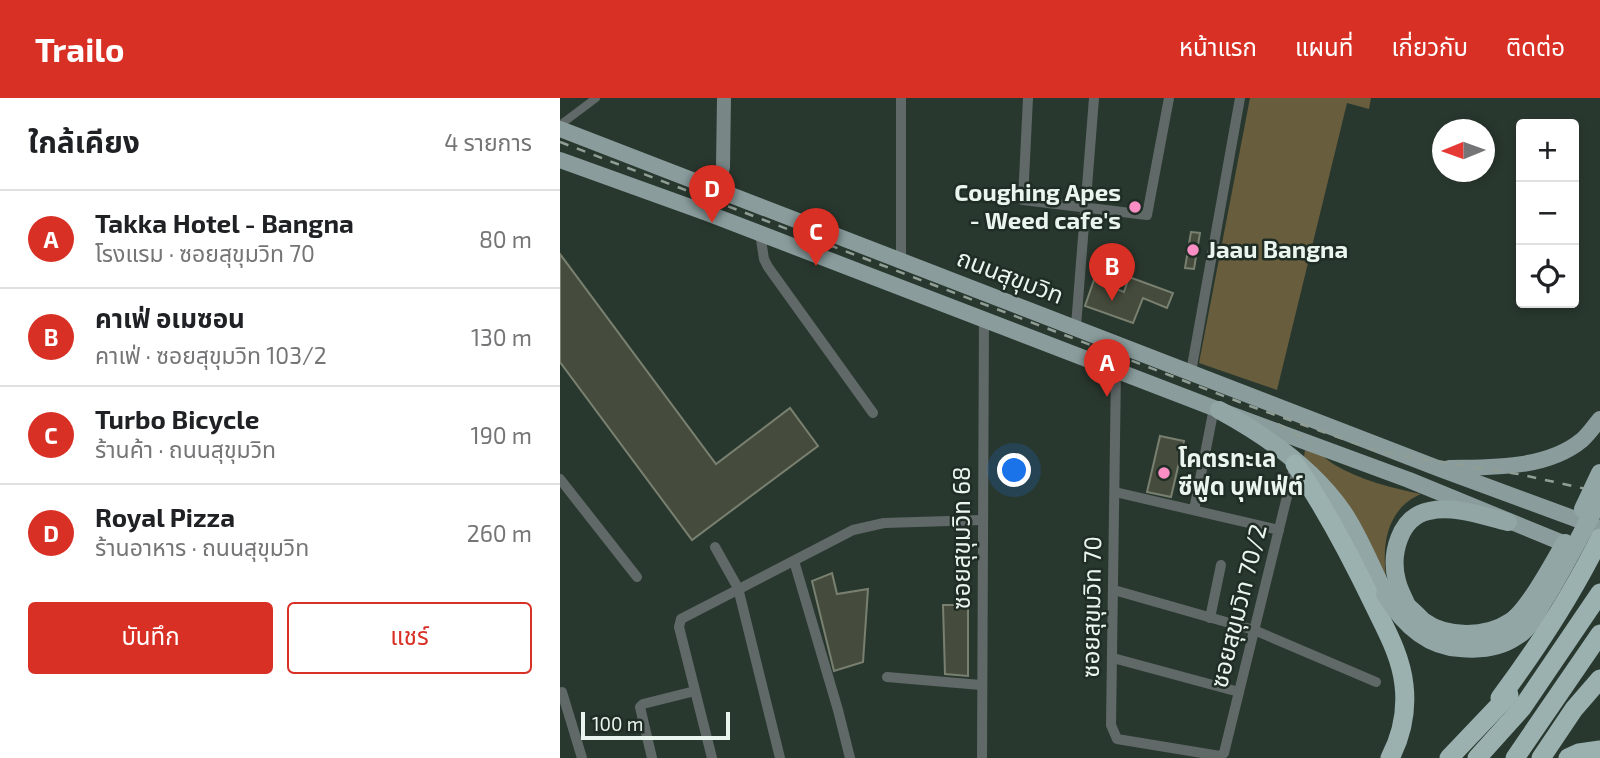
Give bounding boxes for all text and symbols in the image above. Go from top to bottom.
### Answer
text: Trailo [35,29,125,69]
text: หน้าแรก [1179,32,1257,61]
text: แผนที่ [1295,32,1353,61]
text: เกี่ยวกับ [1391,32,1468,61]
text: ติดต่อ [1506,32,1565,61]
north arrow [1432,119,1495,182]
map controls [1516,119,1579,308]
button: + [1516,119,1579,182]
text: ใกล้เคียง [28,123,140,159]
text: 4 รายการ [444,128,532,156]
pin: D [689,165,735,223]
place label: Coughing Apes - Weed cafe's [954,177,1121,234]
button: − [1516,182,1579,245]
marker: Coughing Apes - Weed cafe's [1127,199,1143,215]
text: Takka Hotel - Bangna [95,207,354,238]
pin: C [793,208,839,266]
text: A [43,225,59,253]
text: 80 m [479,225,532,253]
place label: Jaau Bangna [1207,234,1348,263]
text: โรงแรม · ซอยสุขุมวิท 70 [95,239,315,267]
street label: ถนนสุขุมวิท [952,242,1068,311]
marker: Jaau Bangna [1185,242,1201,258]
pin: B [1089,243,1135,301]
button: locate [1516,245,1579,308]
text: คาเฟ่ อเมซอน [95,302,245,333]
text: B [44,323,58,351]
text: 130 m [471,323,532,351]
pin: A [1084,339,1130,397]
text: คาเฟ่ · ซอยสุขุมวิท 103/2 [95,341,327,369]
text: Turbo Bicycle [95,403,259,434]
text: C [44,421,58,449]
text: 190 m [471,421,532,449]
text: ร้านค้า · ถนนสุขุมวิท [95,435,276,463]
place label: โคตรทะเล ซีฟูด บุฟเฟ่ต์ [1178,443,1303,502]
your location [997,453,1031,487]
marker: โคตรทะเล ซีฟูด บุฟเฟ่ต์ [1156,465,1172,481]
street label: ซอยสุขุมวิท 68 [946,466,977,610]
text: Royal Pizza [95,501,235,532]
text: D [43,519,59,547]
text: 260 m [467,519,532,547]
street label: ซอยสุขุมวิท 70/2 [1203,521,1274,691]
text: ร้านอาหาร · ถนนสุขุมวิท [95,533,309,561]
street label: ซอยสุขุมวิท 70 [1075,536,1108,678]
button: บันทึก [28,602,273,674]
button: แชร์ [287,602,532,674]
scale bar [581,709,730,741]
text: 100 m [592,712,643,735]

